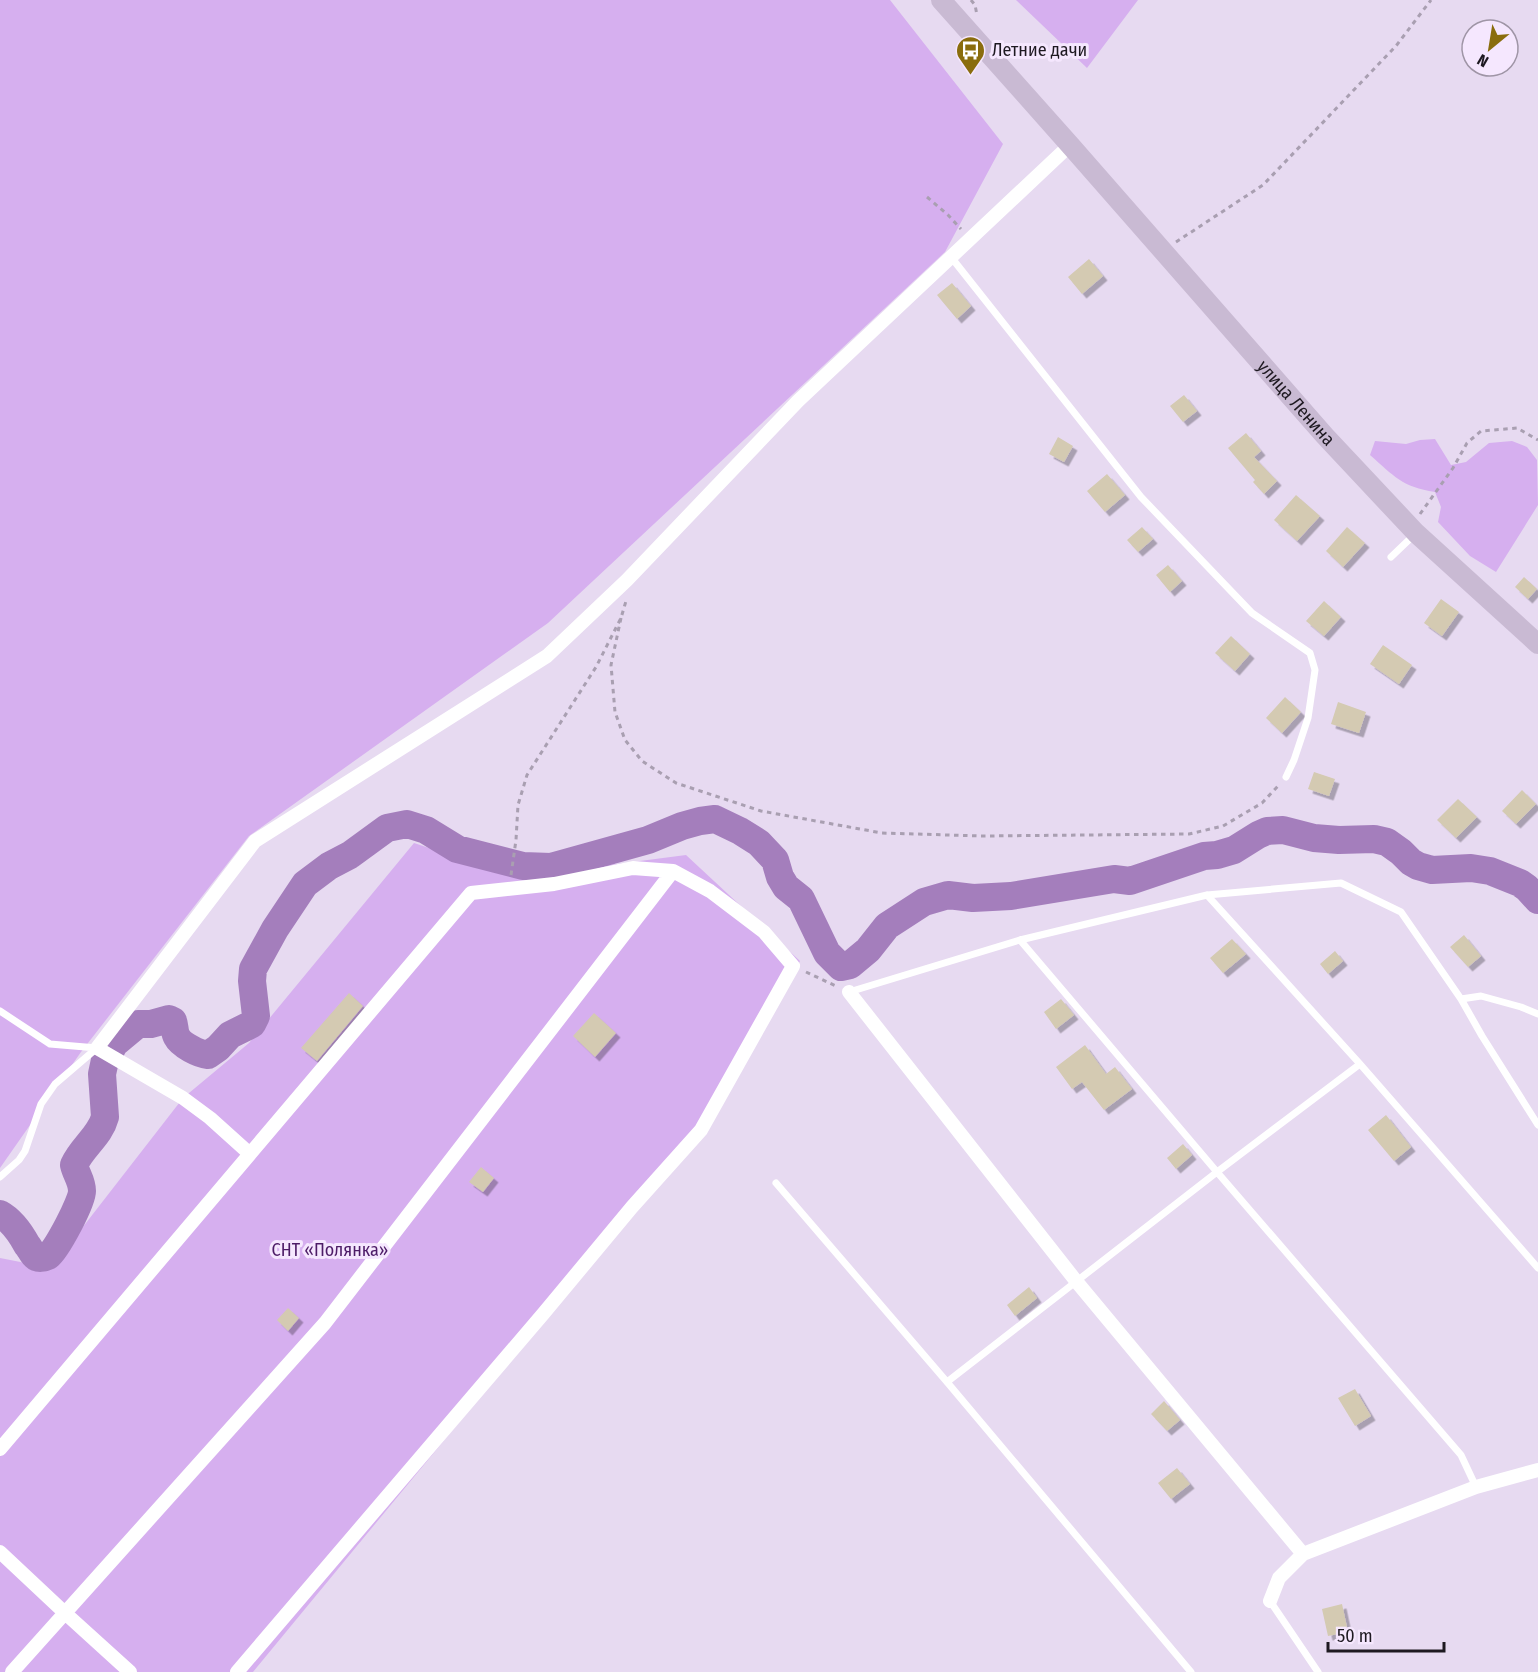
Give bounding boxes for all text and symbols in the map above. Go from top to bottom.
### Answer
north arrow [1460,18,1520,78]
bus stop icon: Летние дачи [955,34,987,76]
place label: Летние дачи [992,39,1087,61]
text: N [1474,50,1492,71]
street label: улица Ленина [1253,356,1340,450]
park label: СНТ «Полянка» [272,1239,388,1261]
scale bar [1328,1615,1444,1653]
text: 50 m [1337,1625,1373,1647]

